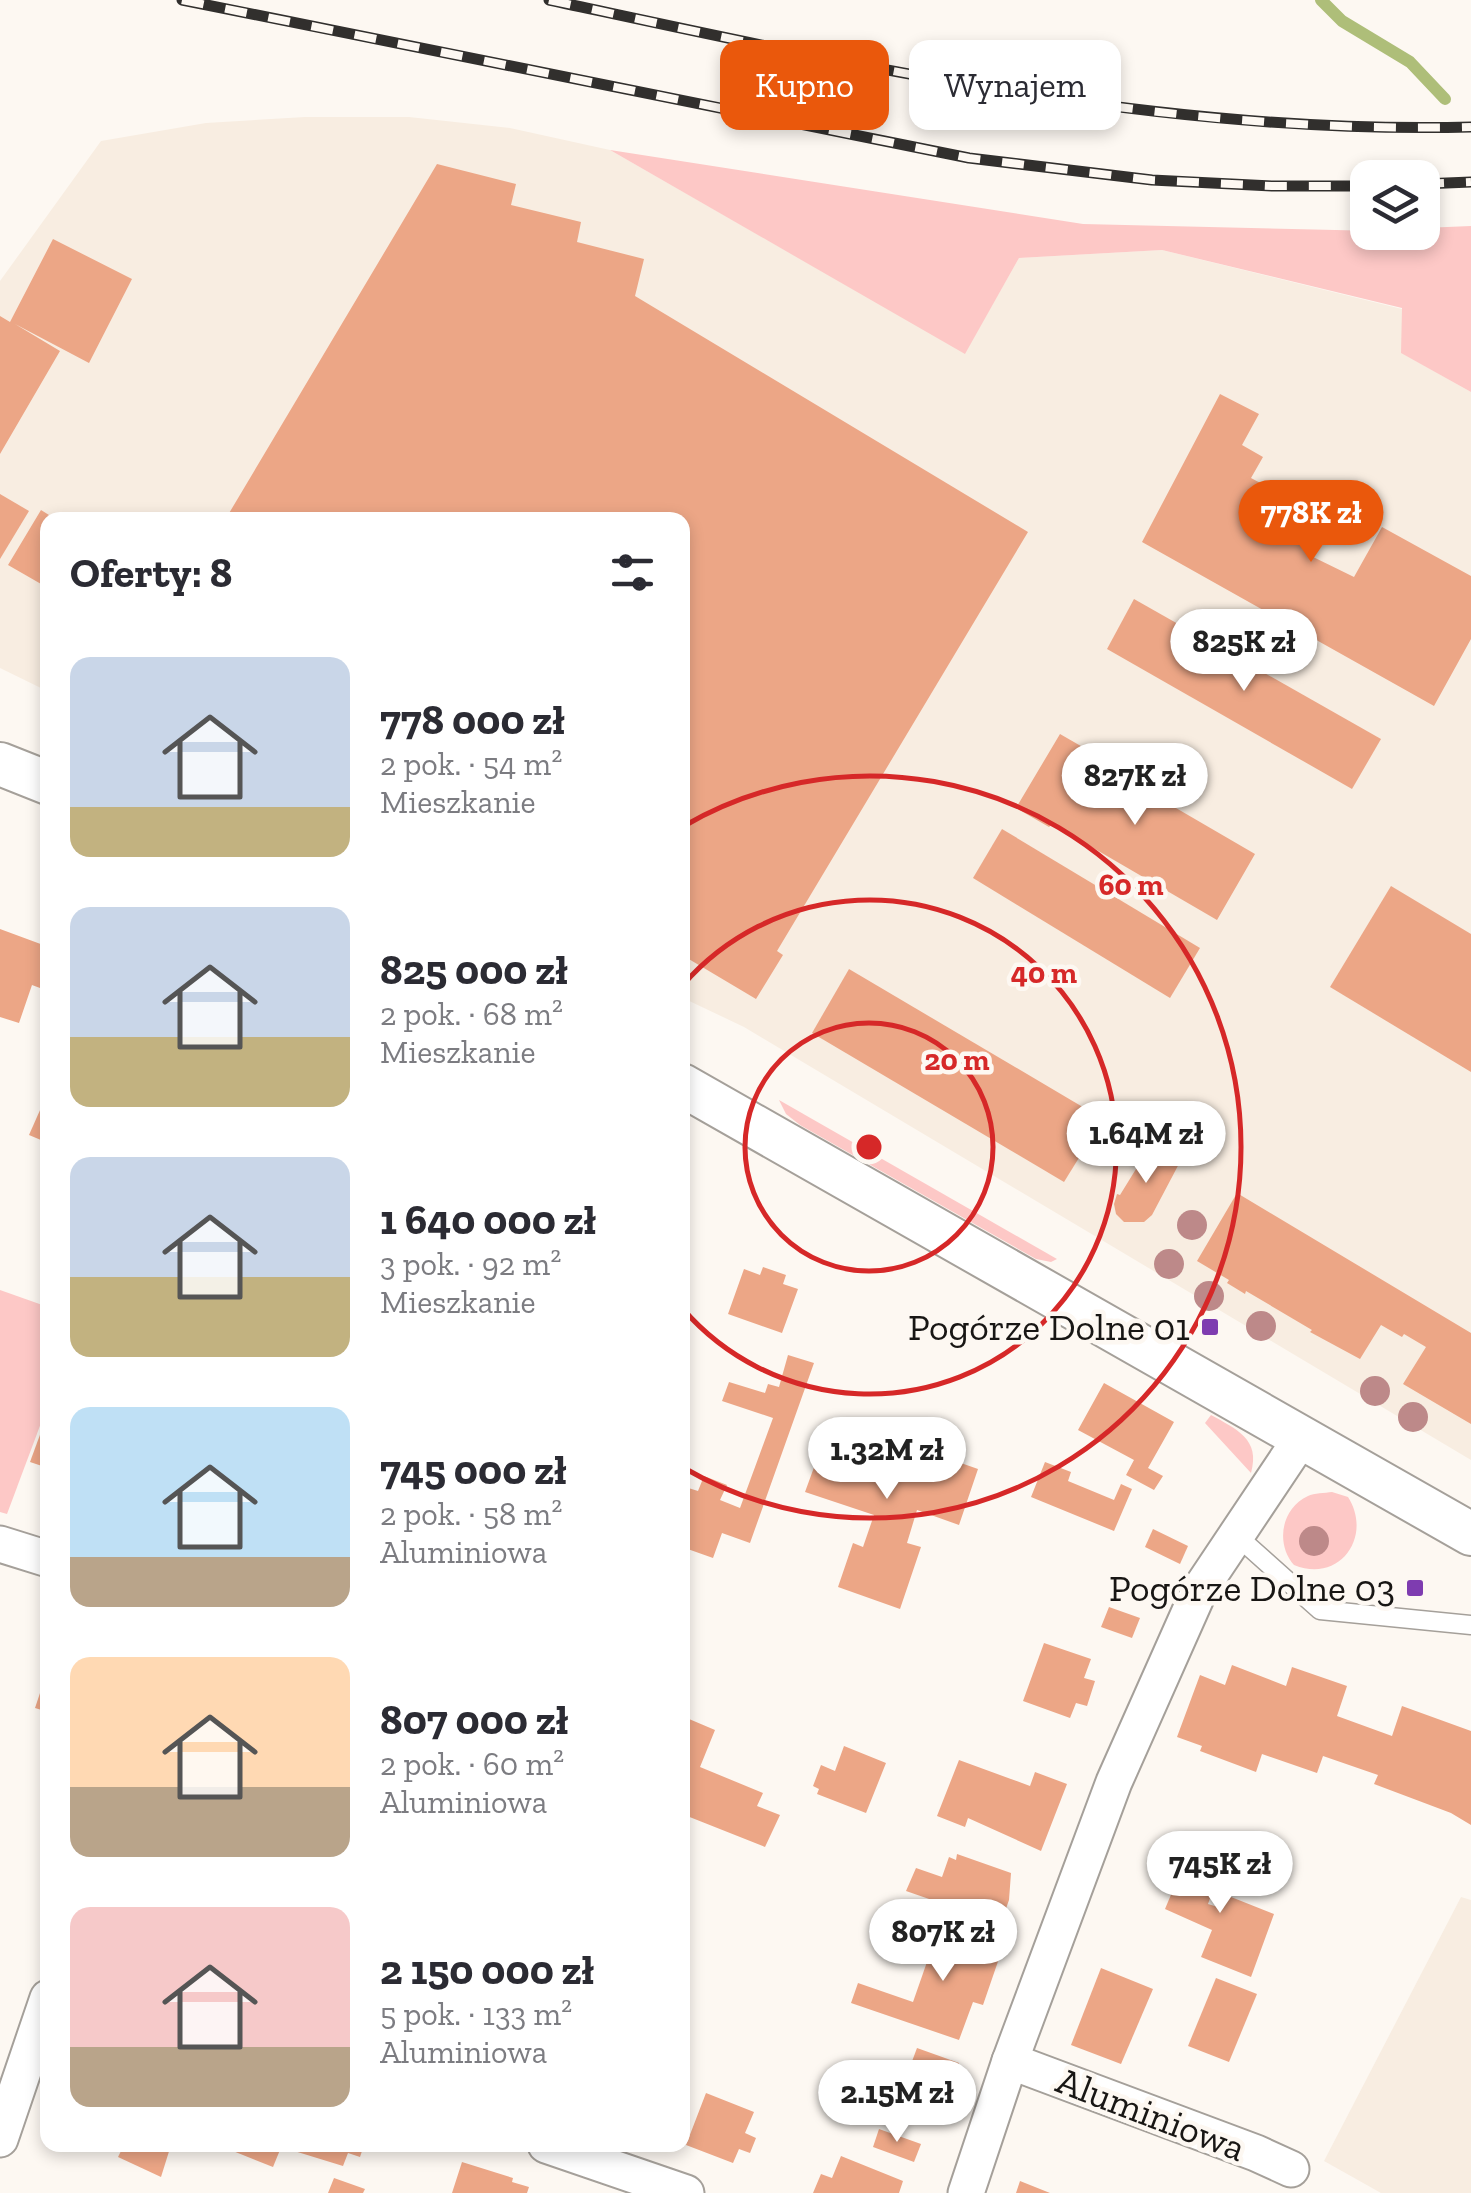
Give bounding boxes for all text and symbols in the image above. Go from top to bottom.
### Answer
chip: Kupno [720,40,889,130]
chip: Wynajem [909,40,1121,130]
map controls [1350,160,1440,250]
button: layers [1350,160,1440,250]
pin: 778K zł [1219,480,1403,565]
text: 778K zł [1260,493,1362,531]
icon: filters [605,545,660,600]
text: Oferty: 8 [70,547,232,598]
pin: 825K zł [1152,609,1336,694]
text: 825K zł [1192,622,1296,660]
text: 778 000 zł [380,694,565,745]
icon: home [150,697,270,817]
pin: 827K zł [1043,743,1227,828]
text: 2 pok. · 54 m² [380,745,562,783]
text: 827K zł [1084,756,1186,794]
text: Mieszkanie [380,783,536,821]
text: 60 m [1098,867,1164,903]
text: 825 000 zł [380,944,568,995]
icon: home [150,947,270,1067]
text: 40 m [1011,955,1077,991]
text: 2 pok. · 68 m² [380,995,563,1033]
text: Mieszkanie [380,1033,536,1071]
text: 20 m [924,1042,990,1078]
pin: 1.64M zł [1043,1101,1249,1186]
text: 1.64M zł [1089,1114,1203,1152]
centre of rings [851,1129,887,1165]
text: 1 640 000 zł [380,1194,596,1245]
icon: home [150,1197,270,1317]
text: 3 pok. · 92 m² [380,1245,561,1283]
text: Mieszkanie [380,1283,536,1321]
place label: Pogórze Dolne 01 [908,1304,1190,1350]
marker: Pogórze Dolne 01 [1199,1316,1221,1338]
pin: 1.32M zł [784,1417,990,1502]
text: 1.32M zł [830,1430,944,1468]
text: 745 000 zł [380,1444,567,1495]
icon: home [150,1447,270,1567]
text: 2 pok. · 58 m² [380,1495,562,1533]
text: Aluminiowa [380,1533,547,1571]
place label: Pogórze Dolne 03 [1109,1565,1395,1611]
marker: Pogórze Dolne 03 [1404,1577,1426,1599]
text: 807 000 zł [380,1694,568,1745]
icon: home [150,1697,270,1817]
text: 2 pok. · 60 m² [380,1745,564,1783]
text: Aluminiowa [380,1783,547,1821]
pin: 745K zł [1128,1831,1312,1916]
text: 745K zł [1169,1844,1271,1882]
pin: 807K zł [851,1899,1035,1984]
text: 807K zł [891,1912,995,1950]
text: 2 150 000 zł [380,1944,594,1995]
icon: home [150,1947,270,2067]
text: 5 pok. · 133 m² [380,1995,572,2033]
text: Aluminiowa [380,2033,547,2071]
street label: Aluminiowa [1050,2057,1252,2171]
pin: 2.15M zł [794,2060,1000,2145]
text: 2.15M zł [840,2073,954,2111]

